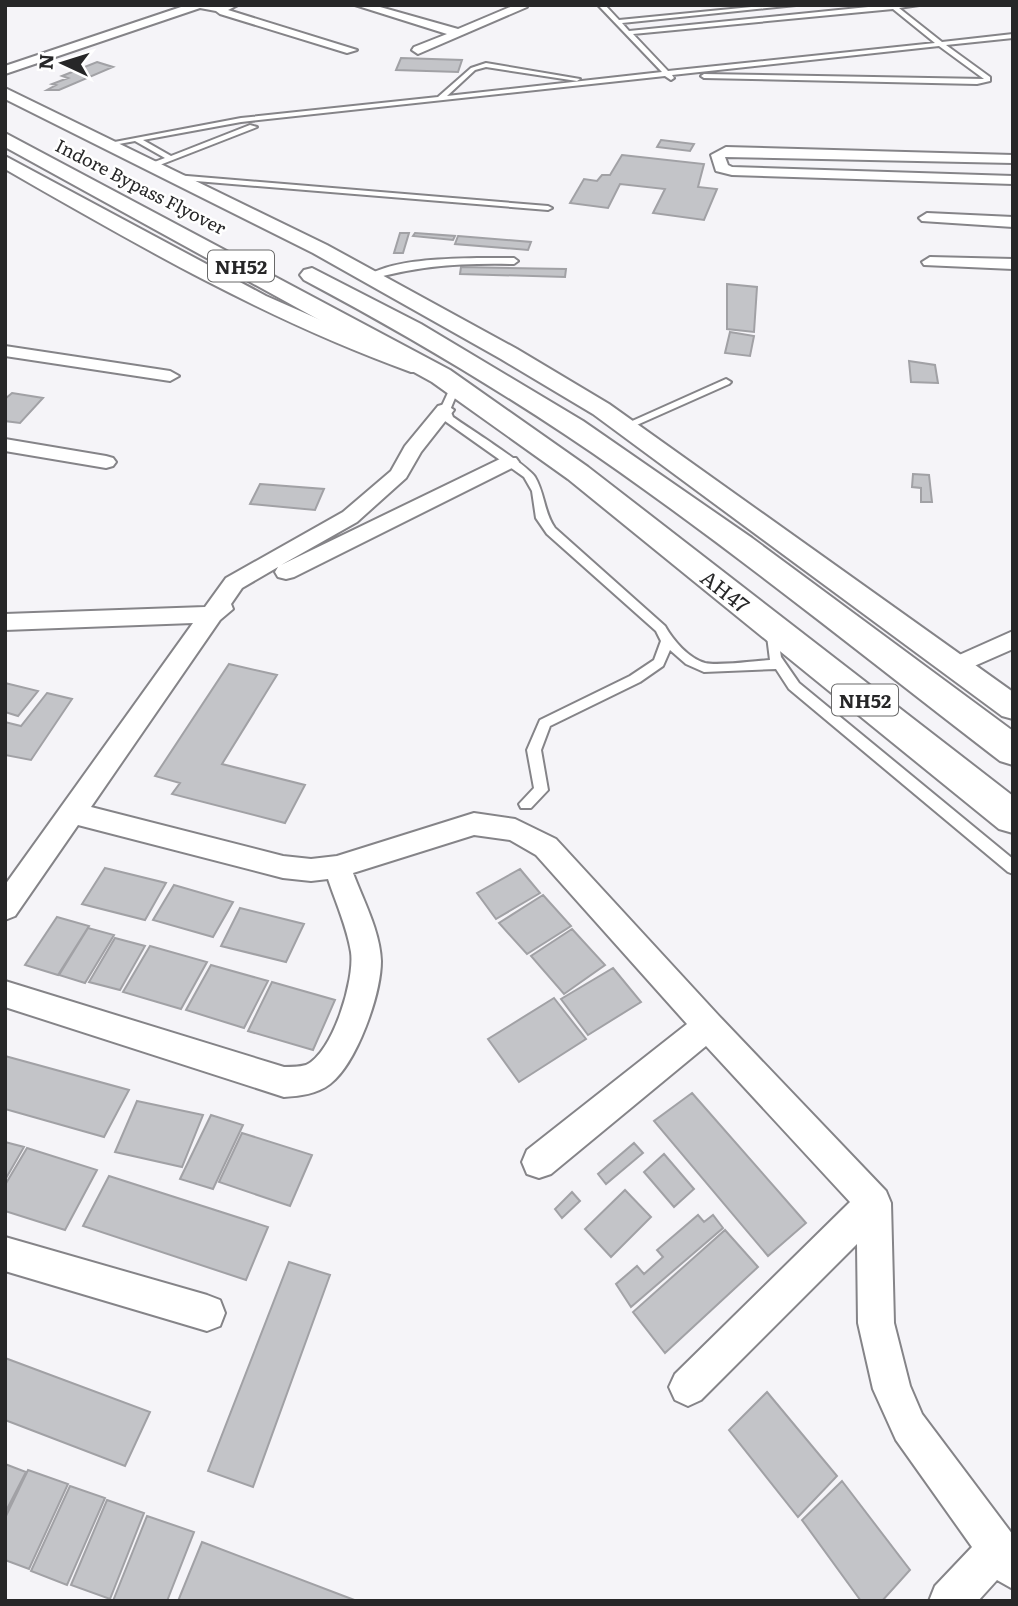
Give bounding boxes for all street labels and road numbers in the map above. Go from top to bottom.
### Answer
street label: Indore Bypass Flyover [51,131,231,241]
road number: NH52 [208,250,274,282]
street label: AH47 [695,561,757,619]
road number: NH52 [832,684,898,716]

